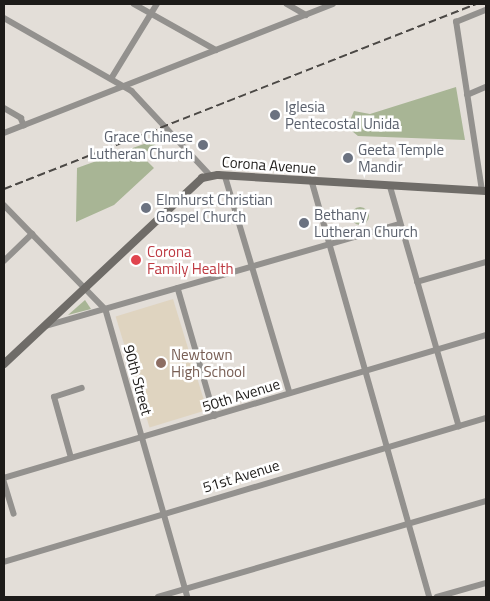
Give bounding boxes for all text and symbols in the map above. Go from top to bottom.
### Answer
place label: Iglesia Pentecostal Unida [285,97,400,132]
marker: Iglesia Pentecostal Unida [269,109,281,121]
place label: Grace Chinese Lutheran Church [89,127,193,162]
marker: Grace Chinese Lutheran Church [197,139,209,151]
place label: Geeta Temple Mandir [358,140,444,175]
marker: Geeta Temple Mandir [342,152,354,164]
street label: Corona Avenue [221,153,317,177]
place label: Elmhurst Christian Gospel Church [156,190,273,225]
marker: Elmhurst Christian Gospel Church [140,202,152,214]
place label: Bethany Lutheran Church [314,205,418,240]
marker: Bethany Lutheran Church [298,217,310,229]
place label: Corona Family Health [147,242,234,277]
marker: Corona Family Health [129,253,143,267]
street label: 90th Street [120,343,156,417]
place label: Newtown High School [171,345,246,380]
marker: Newtown High School [155,357,167,369]
street label: 50th Avenue [200,375,282,415]
street label: 51st Avenue [200,456,282,496]

